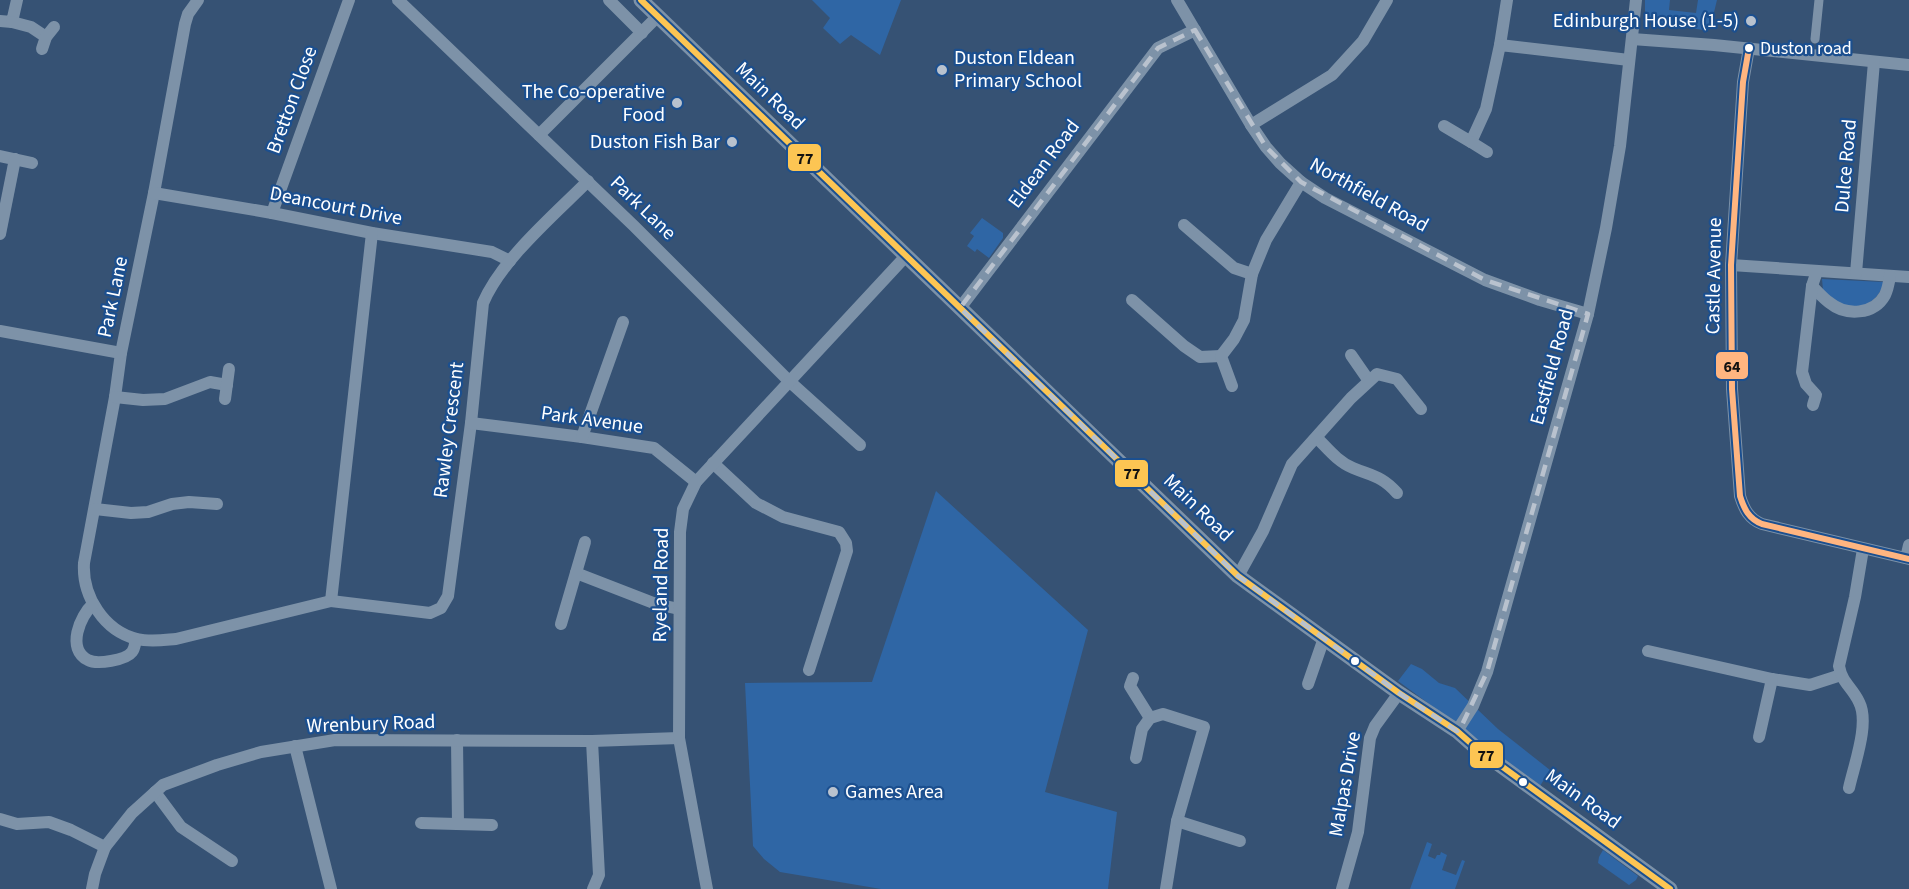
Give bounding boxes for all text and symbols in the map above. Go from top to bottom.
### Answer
place label: Edinburgh House (1-5) [1553,7,1739,35]
marker: Edinburgh House (1-5) [1744,14,1758,28]
place label: Duston road [1760,36,1852,61]
street label: Bretton Close [260,42,324,158]
marker: Duston road [1743,42,1755,54]
place label: Duston Eldean Primary School [954,44,1082,95]
street label: Main Road [729,56,811,136]
marker: Duston Eldean Primary School [935,63,949,77]
place label: The Co-operative Food [522,78,665,129]
marker: The Co-operative Food [670,96,684,110]
street label: Eldean Road [1001,114,1087,214]
street label: Dulce Road [1828,118,1864,214]
place label: Duston Fish Bar [590,128,720,156]
marker: Duston Fish Bar [725,135,739,149]
line badge: 77 [787,143,822,172]
text: 77 [797,148,813,170]
street label: Northfield Road [1304,151,1434,239]
street label: Park Lane [604,169,682,247]
street label: Deancourt Drive [267,179,405,233]
street label: Castle Avenue [1699,217,1729,335]
street label: Park Lane [91,254,135,340]
street label: Eastfield Road [1523,306,1581,428]
line badge: 64 [1715,351,1749,380]
text: 64 [1724,356,1741,378]
street label: Rawley Crescent [427,360,471,500]
street label: Park Avenue [539,399,645,441]
line badge: 77 [1114,459,1149,488]
text: 77 [1124,463,1140,485]
street label: Main Road [1157,468,1239,548]
street label: Ryeland Road [646,527,676,643]
unlabelled marker [1349,655,1361,667]
street label: Wrenbury Road [306,708,436,740]
street label: Malpas Drive [1322,729,1368,839]
line badge: 77 [1469,741,1504,769]
text: 77 [1478,745,1494,767]
street label: Main Road [1539,762,1627,836]
unlabelled marker [1517,776,1529,788]
place label: Games Area [845,778,944,806]
marker: Games Area [826,785,840,799]

